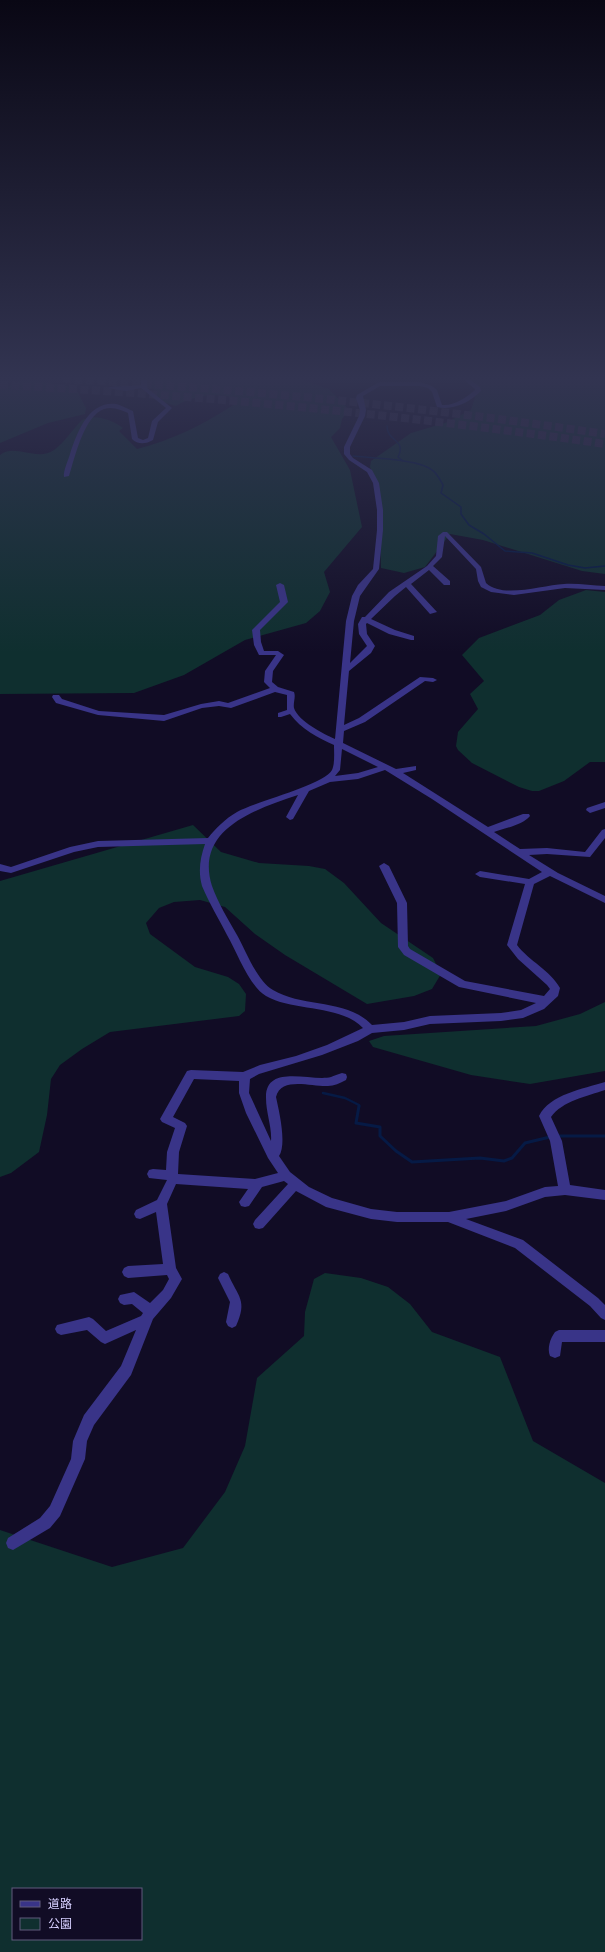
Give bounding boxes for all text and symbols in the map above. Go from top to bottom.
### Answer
legend [12,1888,142,1940]
text: 道路 [48,1896,72,1911]
text: 公園 [48,1916,72,1931]

